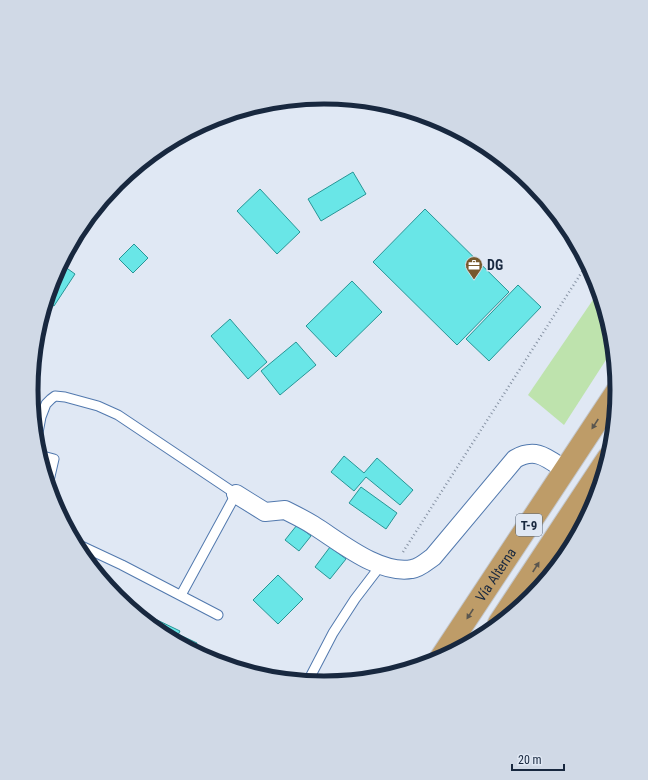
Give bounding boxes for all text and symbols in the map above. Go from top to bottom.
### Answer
office icon: DG [464,255,484,280]
place label: DG [487,257,503,273]
one-way arrow [592,418,599,429]
road number: T-9 [516,514,542,536]
street label: Vía Alterna [472,545,519,605]
one-way arrow [532,562,540,573]
one-way arrow [466,609,474,619]
scale bar [512,746,564,772]
text: 20 m [518,753,542,767]

